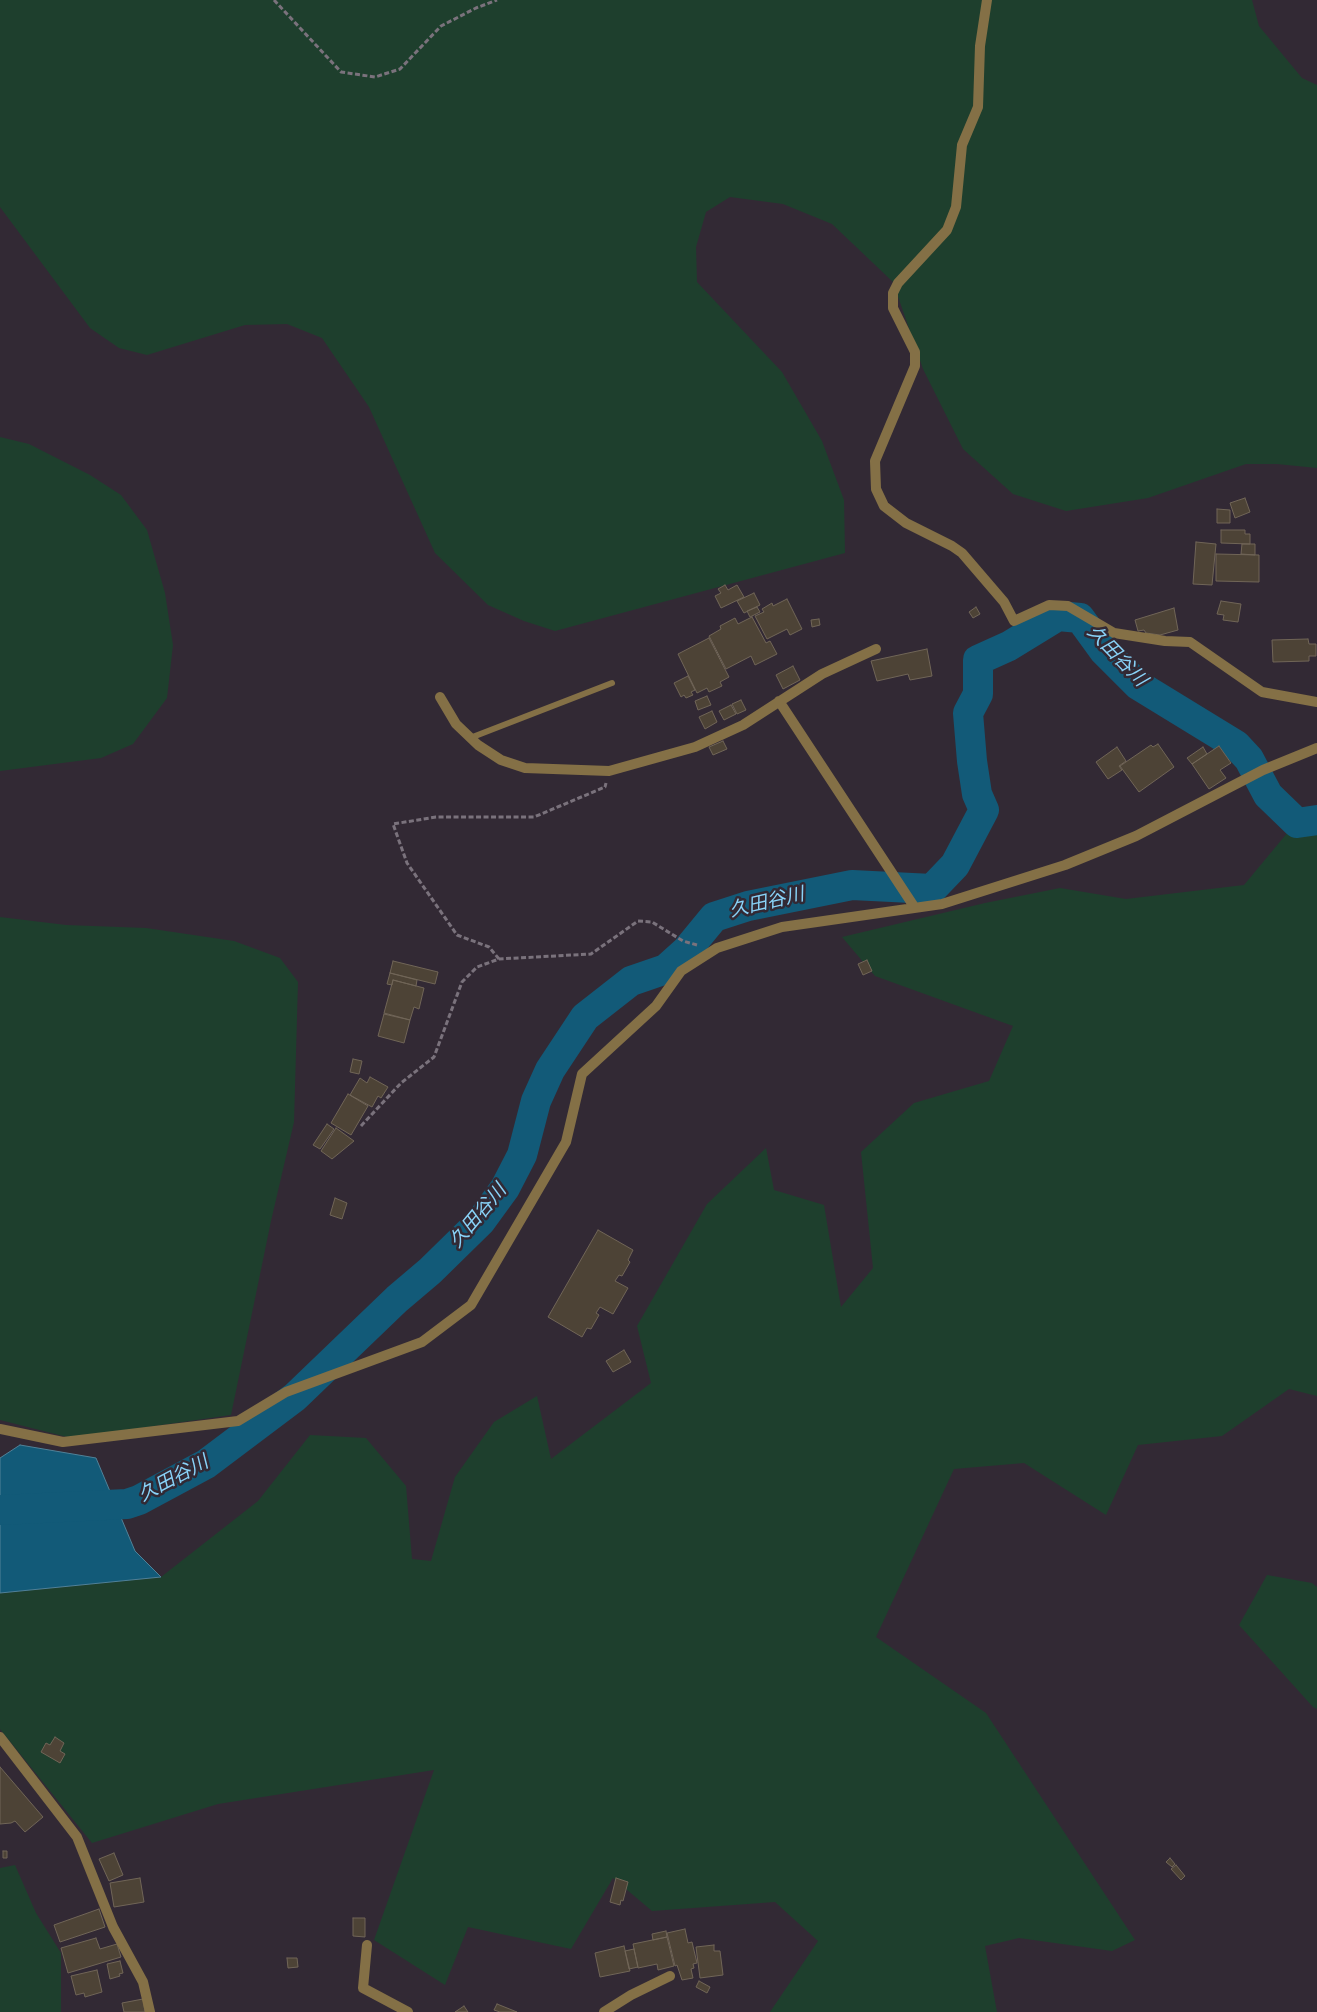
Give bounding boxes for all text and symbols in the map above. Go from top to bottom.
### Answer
water label: 久田谷川 [1081,622,1151,692]
water label: 久田谷川 [727,884,807,924]
water label: 久田谷川 [446,1181,512,1253]
water label: 久田谷川 [135,1452,213,1508]

